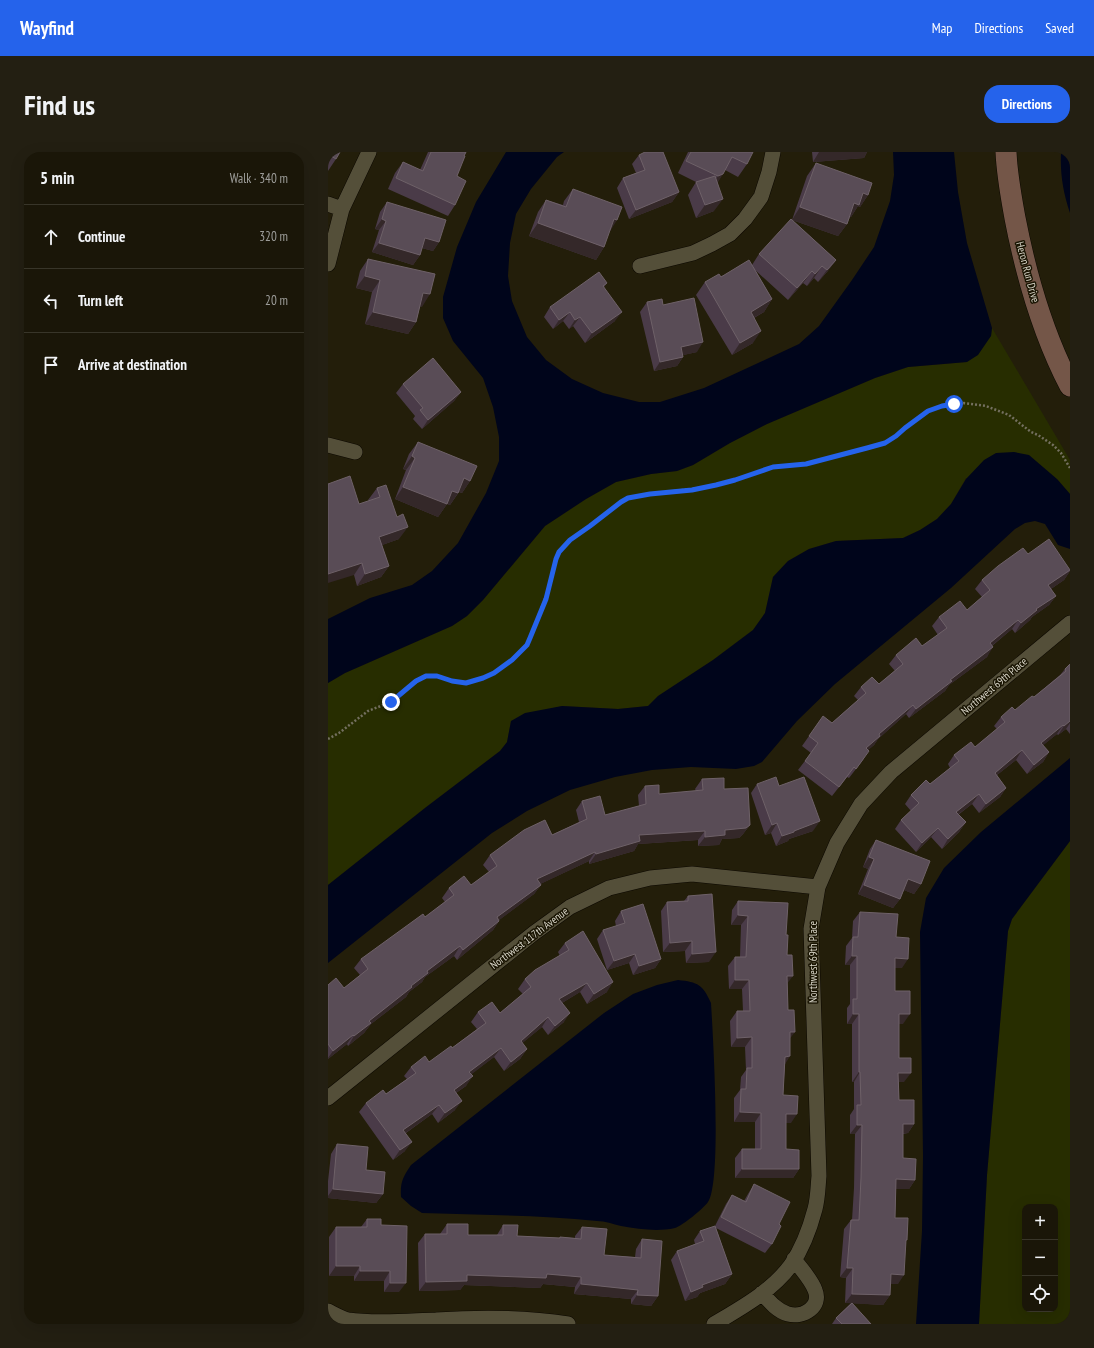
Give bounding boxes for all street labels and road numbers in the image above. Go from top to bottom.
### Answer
street label: Heron Run Drive [1013,240,1043,304]
street label: Northwest 69th Place [958,654,1030,718]
street label: Northwest 117th Avenue [487,904,571,972]
street label: Northwest 69th Place [806,920,820,1003]

